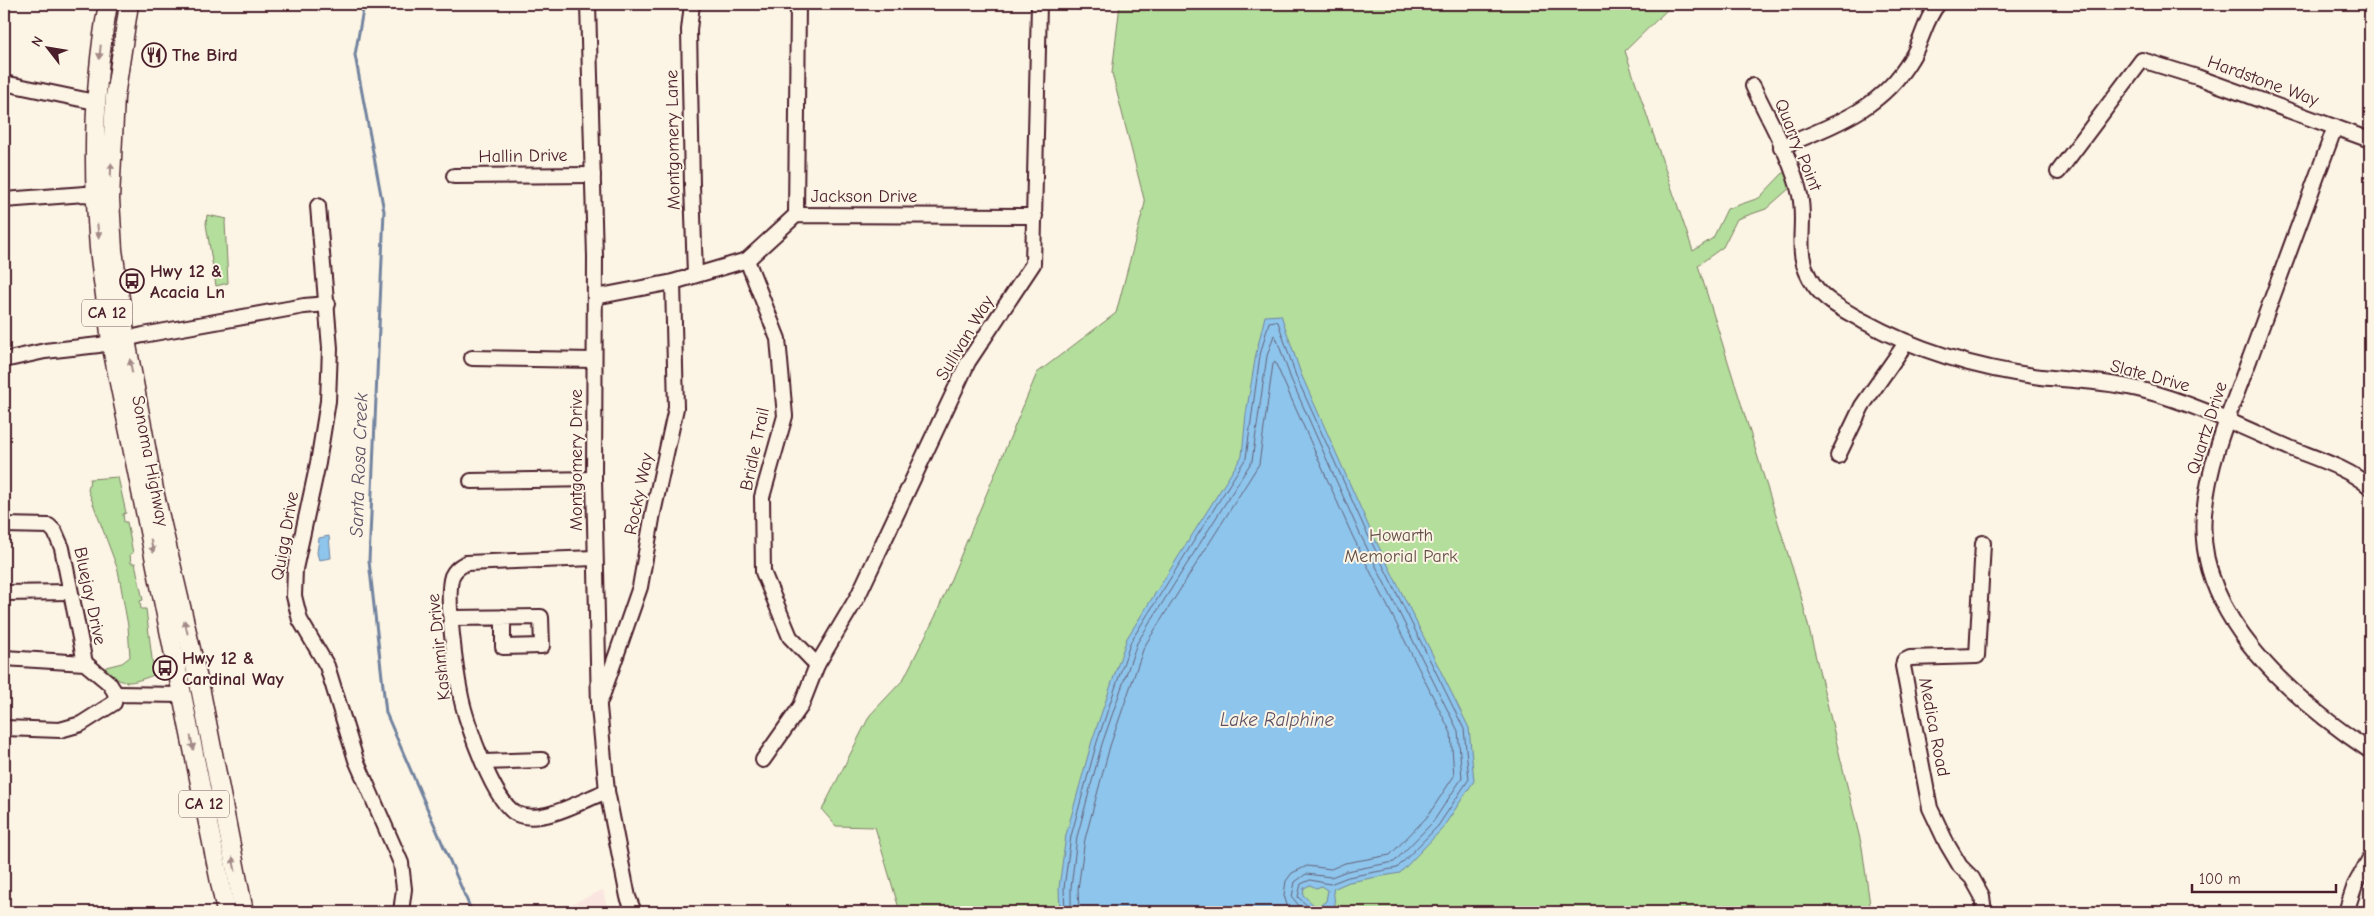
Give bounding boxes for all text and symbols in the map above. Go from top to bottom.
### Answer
north arrow [22,22,72,72]
text: N [28,33,47,50]
restaurant icon: The Bird [141,42,167,68]
one-way arrow [96,44,104,60]
place label: The Bird [172,45,238,66]
street label: Hardstone Way [2205,51,2322,111]
street label: Montgomery Lane [661,70,685,210]
street label: Quarry Point [1770,96,1826,195]
street label: Hallin Drive [478,145,568,167]
one-way arrow [108,161,116,177]
street label: Jackson Drive [811,186,917,207]
one-way arrow [94,224,102,240]
place label: Hwy 12 & Acacia Ln [150,261,225,303]
bus stop icon: Hwy 12 & Acacia Ln [119,268,145,294]
street label: Sullivan Way [931,291,999,384]
road number: CA 12 [82,300,132,326]
street label: Slate Drive [2108,355,2192,397]
one-way arrow [127,358,135,374]
street label: Quartz Drive [2182,379,2232,477]
street label: Montgomery Drive [566,389,587,531]
water label: Santa Rosa Creek [345,392,373,538]
street label: Sonoma Highway [127,394,173,529]
street label: Bridle Trail [736,406,774,492]
street label: Rocky Way [620,450,658,537]
street label: Quigg Drive [267,490,303,582]
park label: Howarth Memorial Park [1344,525,1458,567]
one-way arrow [148,539,156,554]
street label: Bluejay Drive [69,545,111,647]
street label: Kashmir Drive [423,593,455,701]
one-way arrow [181,619,189,635]
place label: Hwy 12 & Cardinal Way [182,648,285,690]
bus stop icon: Hwy 12 & Cardinal Way [152,655,178,681]
street label: Medica Road [1914,676,1954,778]
water label: Lake Ralphine [1220,709,1335,731]
one-way arrow [188,735,196,751]
road number: CA 12 [179,791,229,818]
one-way arrow [230,856,238,872]
scale bar [2192,861,2335,893]
text: 100 m [2199,870,2241,888]

